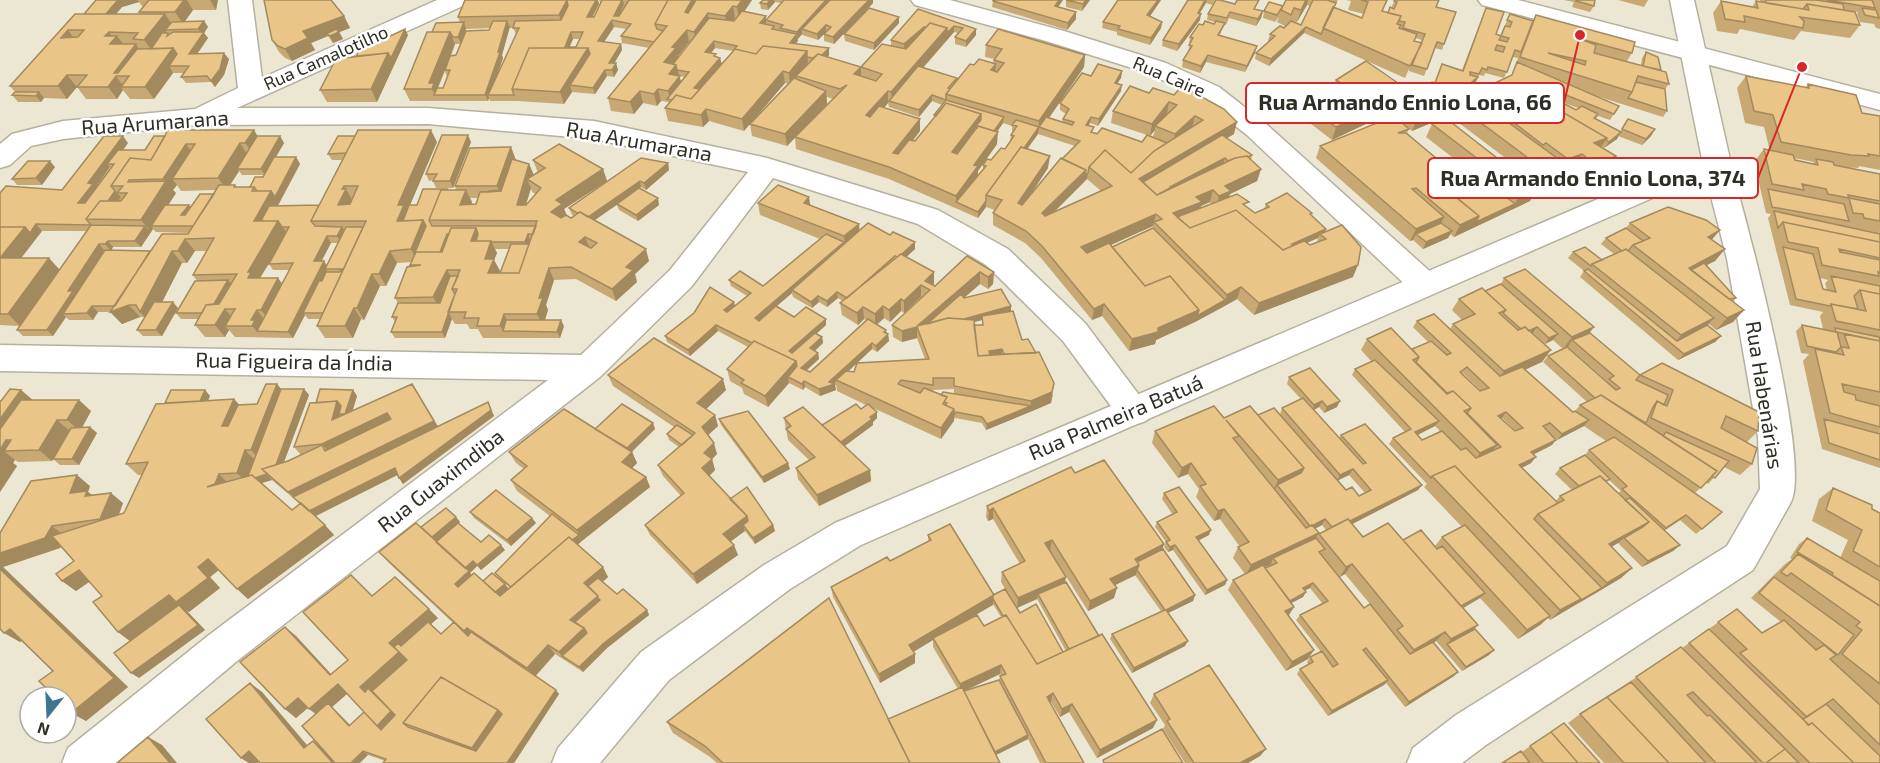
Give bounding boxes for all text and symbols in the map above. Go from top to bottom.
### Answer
street label: Rua Camalotilho [260,20,391,94]
street label: Rua Caire [1130,51,1209,101]
callout: Rua Armando Ennio Lona, 66 [1246,83,1564,123]
text: Rua Armando Ennio Lona, 66 [1258,88,1552,114]
street label: Rua Arumarana [80,104,229,139]
street label: Rua Arumarana [564,115,714,166]
callout: Rua Armando Ennio Lona, 374 [1428,158,1758,198]
text: Rua Armando Ennio Lona, 374 [1440,164,1746,190]
street label: Rua Habenárias [1741,319,1790,471]
street label: Rua Figueira da Índia [195,346,393,375]
street label: Rua Palmeira Batuá [1025,369,1206,465]
street label: Rua Guaximdiba [372,423,508,537]
north arrow [18,685,78,745]
text: N [35,719,52,741]

